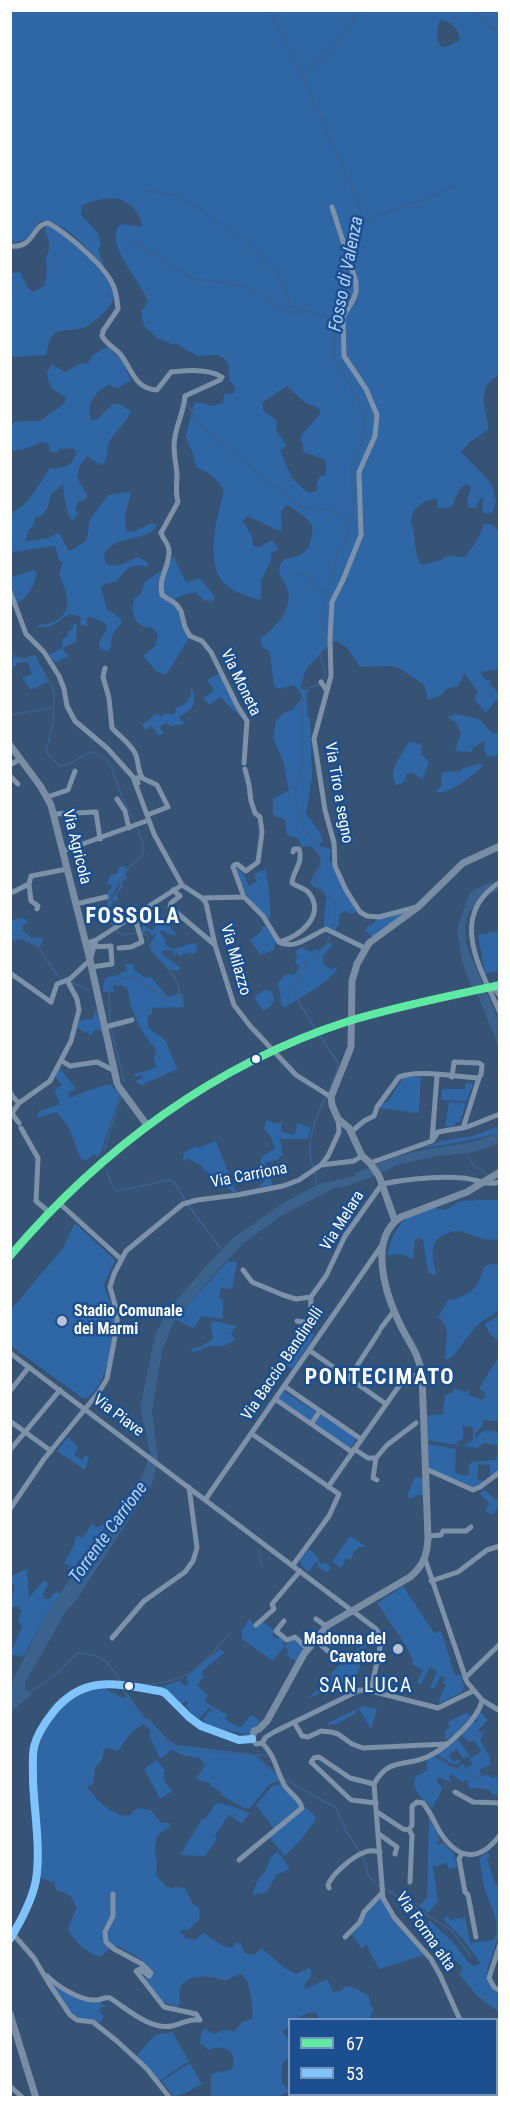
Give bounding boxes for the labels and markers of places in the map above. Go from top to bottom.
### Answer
unlabelled marker [250,1053,262,1065]
place label: Stadio Comunale dei Marmi [74,1302,183,1340]
marker: Stadio Comunale dei Marmi [55,1314,69,1328]
place label: Madonna del Cavatore [304,1630,386,1668]
marker: Madonna del Cavatore [391,1642,405,1656]
unlabelled marker [123,1680,135,1692]

